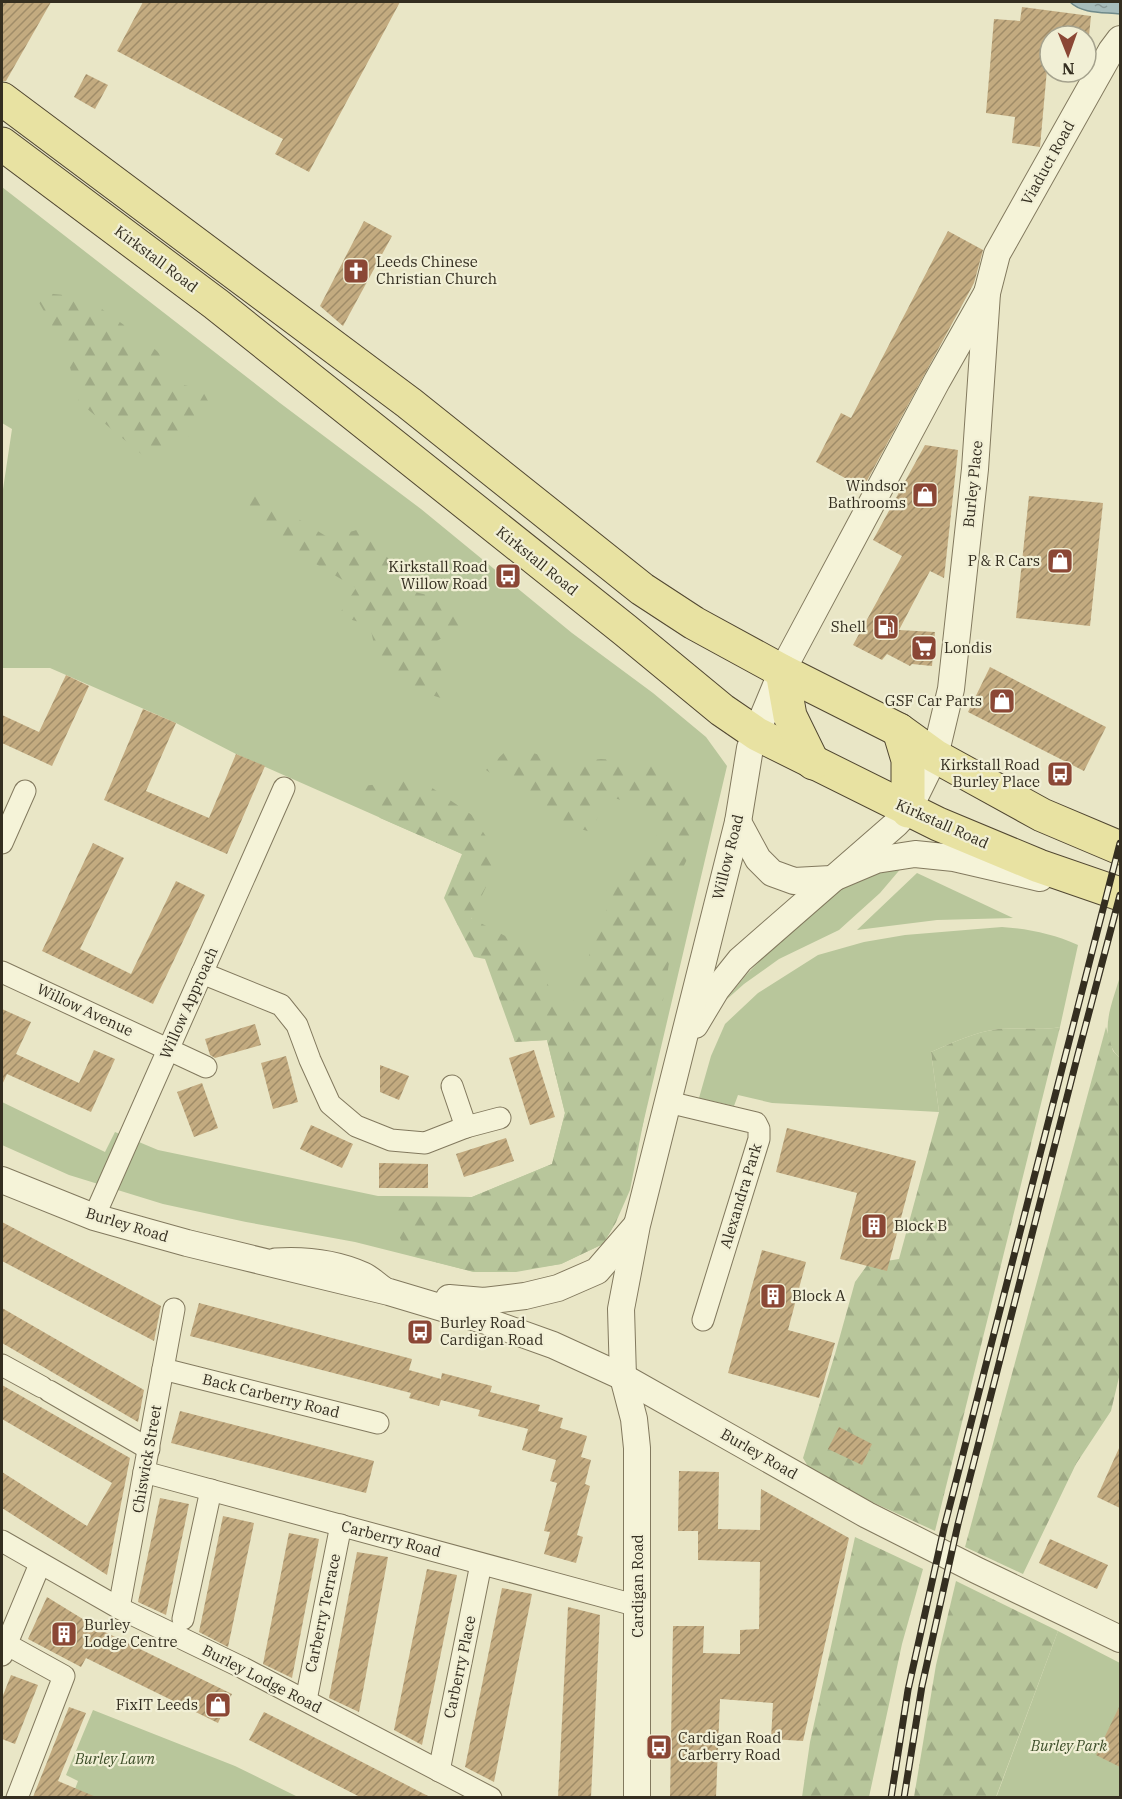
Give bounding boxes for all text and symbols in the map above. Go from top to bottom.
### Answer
north arrow [1038,24,1098,84]
text: N [1062,59,1075,79]
street label: Viaduct Road [1017,117,1078,208]
street label: Kirkstall Road [111,221,202,296]
place label: Leeds Chinese Christian Church [376,252,497,288]
church icon: Leeds Chinese Christian Church [341,256,371,286]
street label: Burley Place [958,439,987,528]
place label: Windsor Bathrooms [828,476,906,512]
shop icon: Windsor Bathrooms [910,480,940,510]
street label: Kirkstall Road [493,522,582,599]
shop icon: P & R Cars [1045,546,1075,576]
place label: P & R Cars [968,551,1040,570]
place label: Kirkstall Road Willow Road [388,557,488,593]
bus stop icon: Kirkstall Road Willow Road [493,561,523,591]
fuel station icon: Shell [871,612,901,642]
place label: Shell [831,617,866,636]
supermarket icon: Londis [909,633,939,663]
place label: Londis [944,638,992,657]
shop icon: GSF Car Parts [987,686,1017,716]
place label: GSF Car Parts [885,691,982,710]
place label: Kirkstall Road Burley Place [940,755,1040,791]
bus stop icon: Kirkstall Road Burley Place [1045,759,1075,789]
street label: Kirkstall Road [893,795,992,852]
street label: Willow Road [708,812,747,902]
street label: Willow Approach [155,944,222,1062]
street label: Willow Avenue [34,979,136,1040]
street label: Alexandra Park [716,1141,766,1251]
street label: Burley Road [83,1203,171,1246]
building icon: Block B [859,1211,889,1241]
place label: Block B [894,1216,947,1235]
building icon: Block A [758,1281,788,1311]
place label: Block A [792,1286,846,1305]
place label: Burley Road Cardigan Road [440,1313,543,1349]
bus stop icon: Burley Road Cardigan Road [405,1317,435,1347]
street label: Back Carberry Road [201,1369,342,1422]
street label: Chiswick Street [128,1403,165,1515]
street label: Burley Road [717,1424,801,1483]
street label: Carberry Road [339,1516,443,1561]
street label: Cardigan Road [628,1534,647,1638]
street label: Carberry Terrace [301,1552,344,1674]
street label: Carberry Place [439,1614,480,1720]
place label: Burley Lodge Centre [84,1615,177,1651]
building icon: Burley Lodge Centre [49,1619,79,1649]
street label: Burley Lodge Road [199,1640,325,1717]
shop icon: FixIT Leeds [203,1690,233,1720]
place label: FixIT Leeds [116,1695,198,1714]
place label: Cardigan Road Carberry Road [678,1728,781,1764]
bus stop icon: Cardigan Road Carberry Road [644,1732,674,1762]
park label: Burley Park [1030,1736,1107,1755]
park label: Burley Lawn [74,1749,156,1768]

